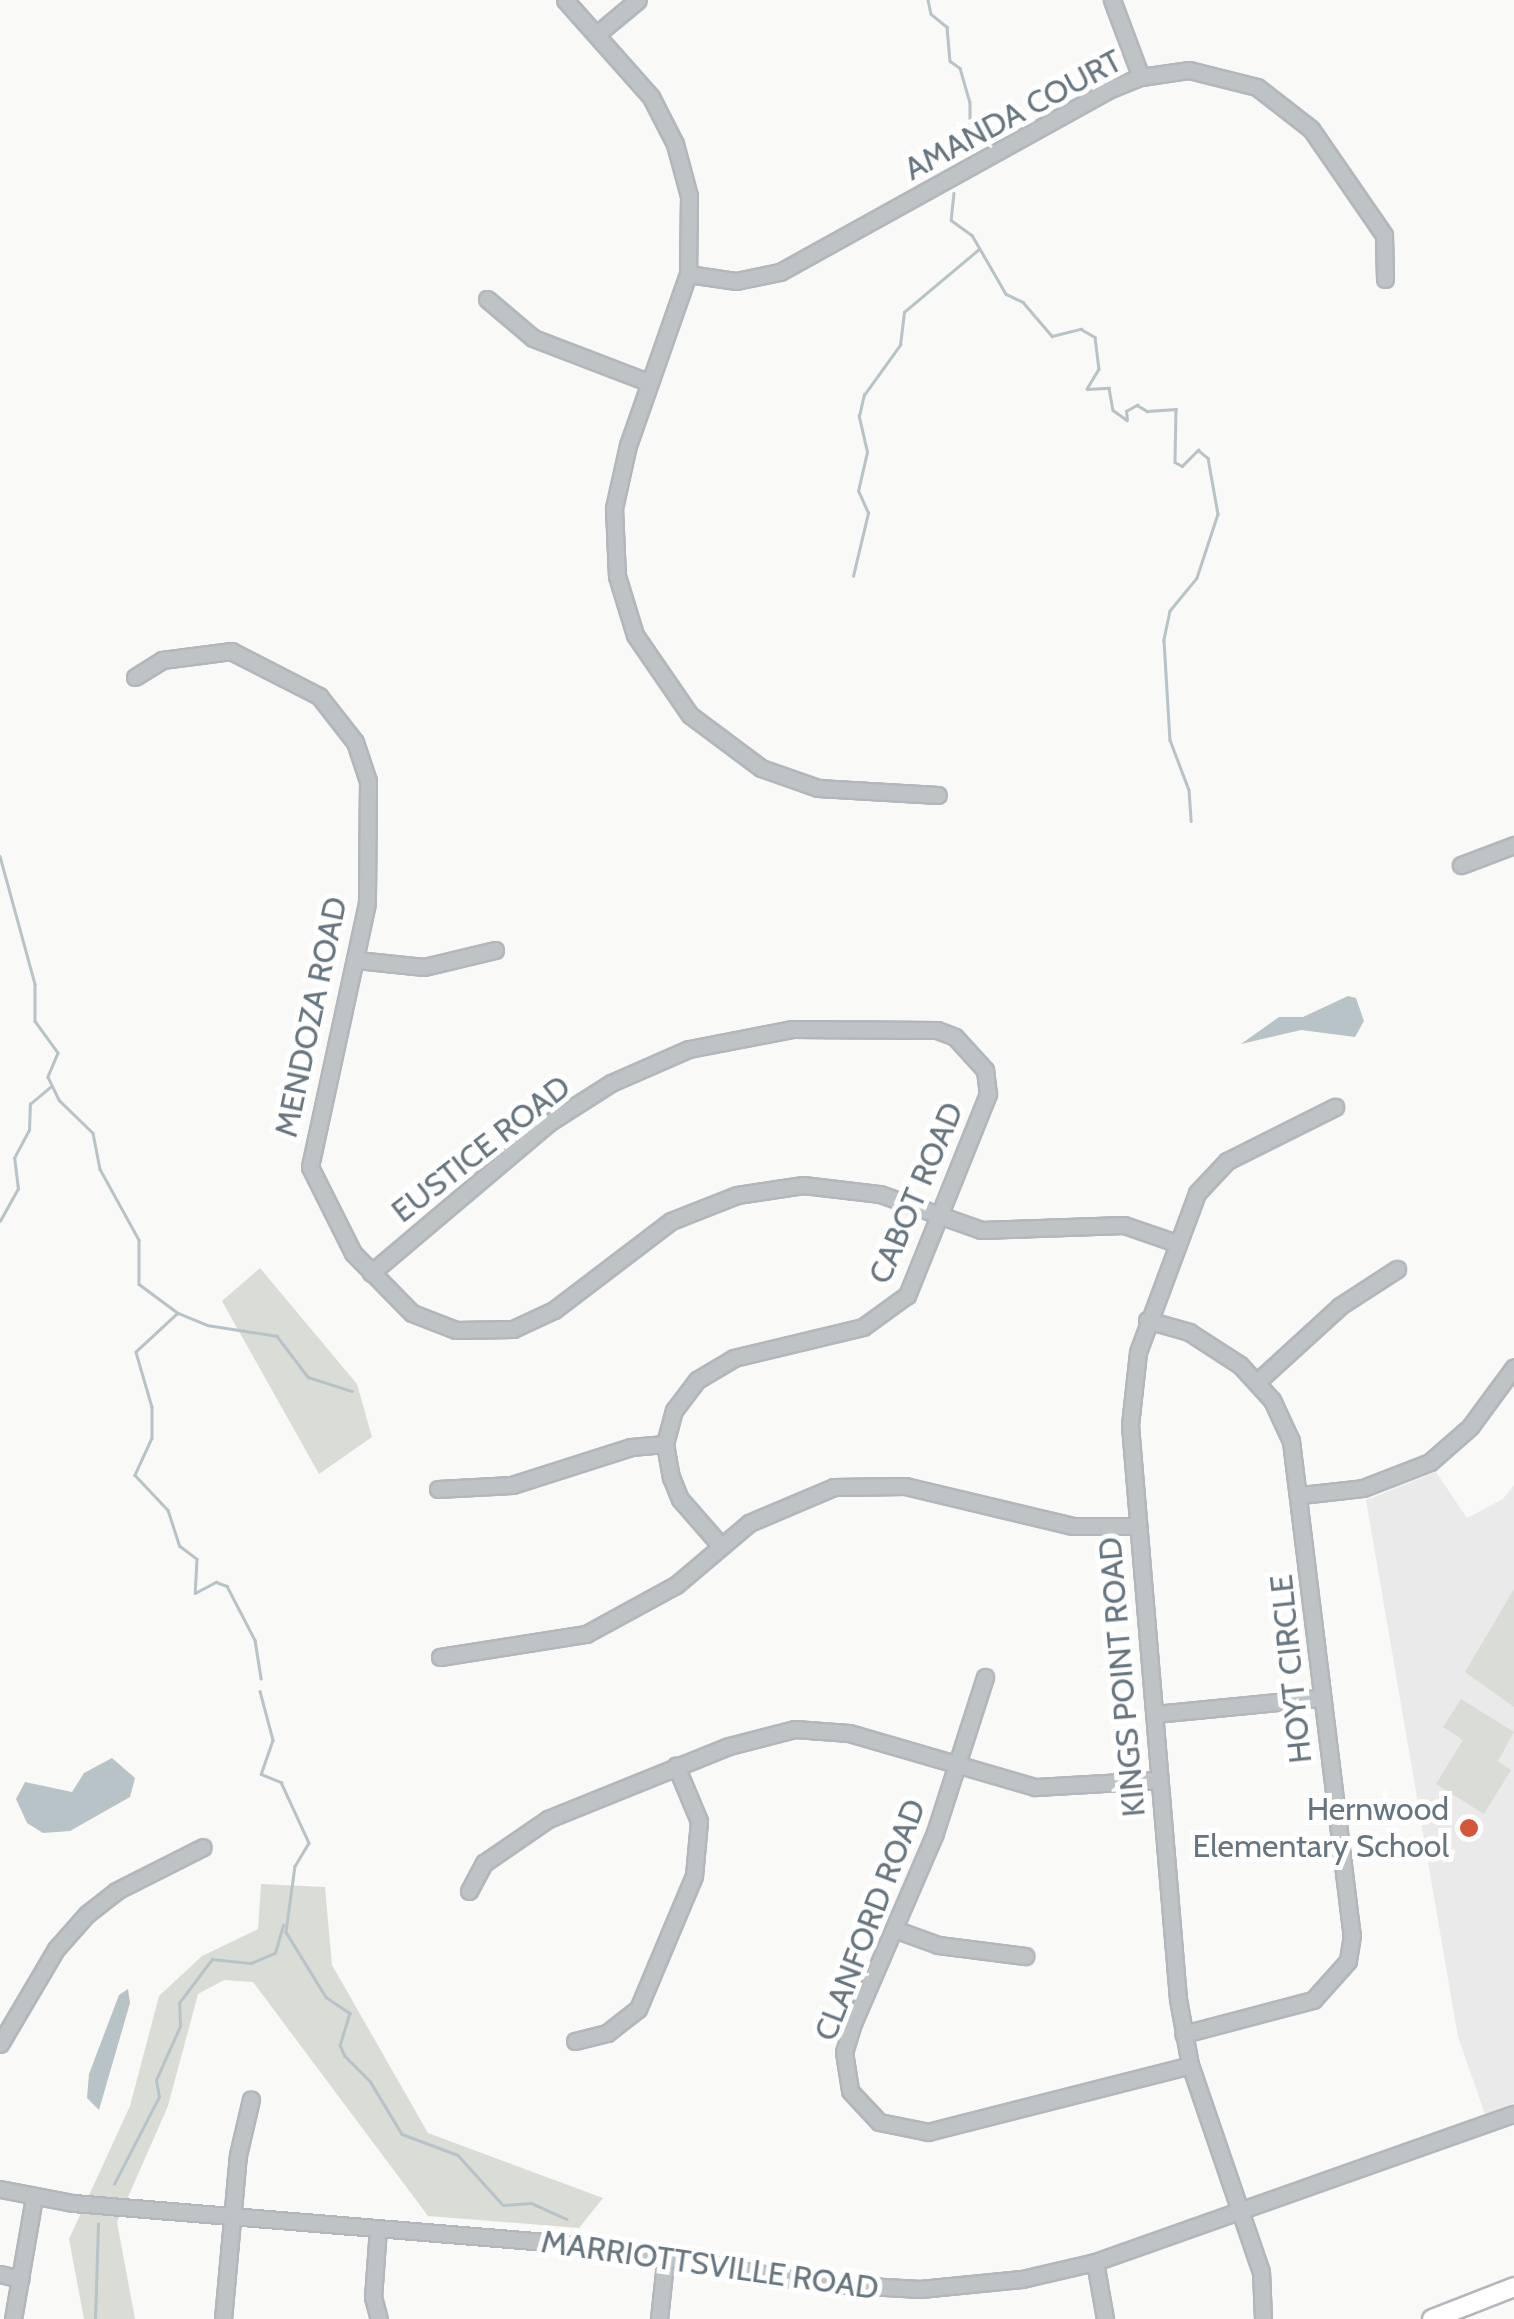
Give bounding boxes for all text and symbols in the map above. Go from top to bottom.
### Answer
street label: AMANDA COURT [898,42,1128,188]
street label: MENDOZA ROAD [267,893,355,1141]
street label: EUSTICE ROAD [384,1067,578,1231]
street label: CABOT ROAD [861,1097,971,1289]
street label: KINGS POINT ROAD [1091,1536,1153,1818]
street label: HOYT CIRCLE [1262,1573,1320,1765]
place label: Hernwood Elementary School [1192,1791,1449,1866]
street label: CLANFORD ROAD [806,1794,934,2046]
marker: Hernwood Elementary School [1458,1817,1480,1839]
street label: MARRIOTTSVILLE ROAD [539,2222,881,2308]

